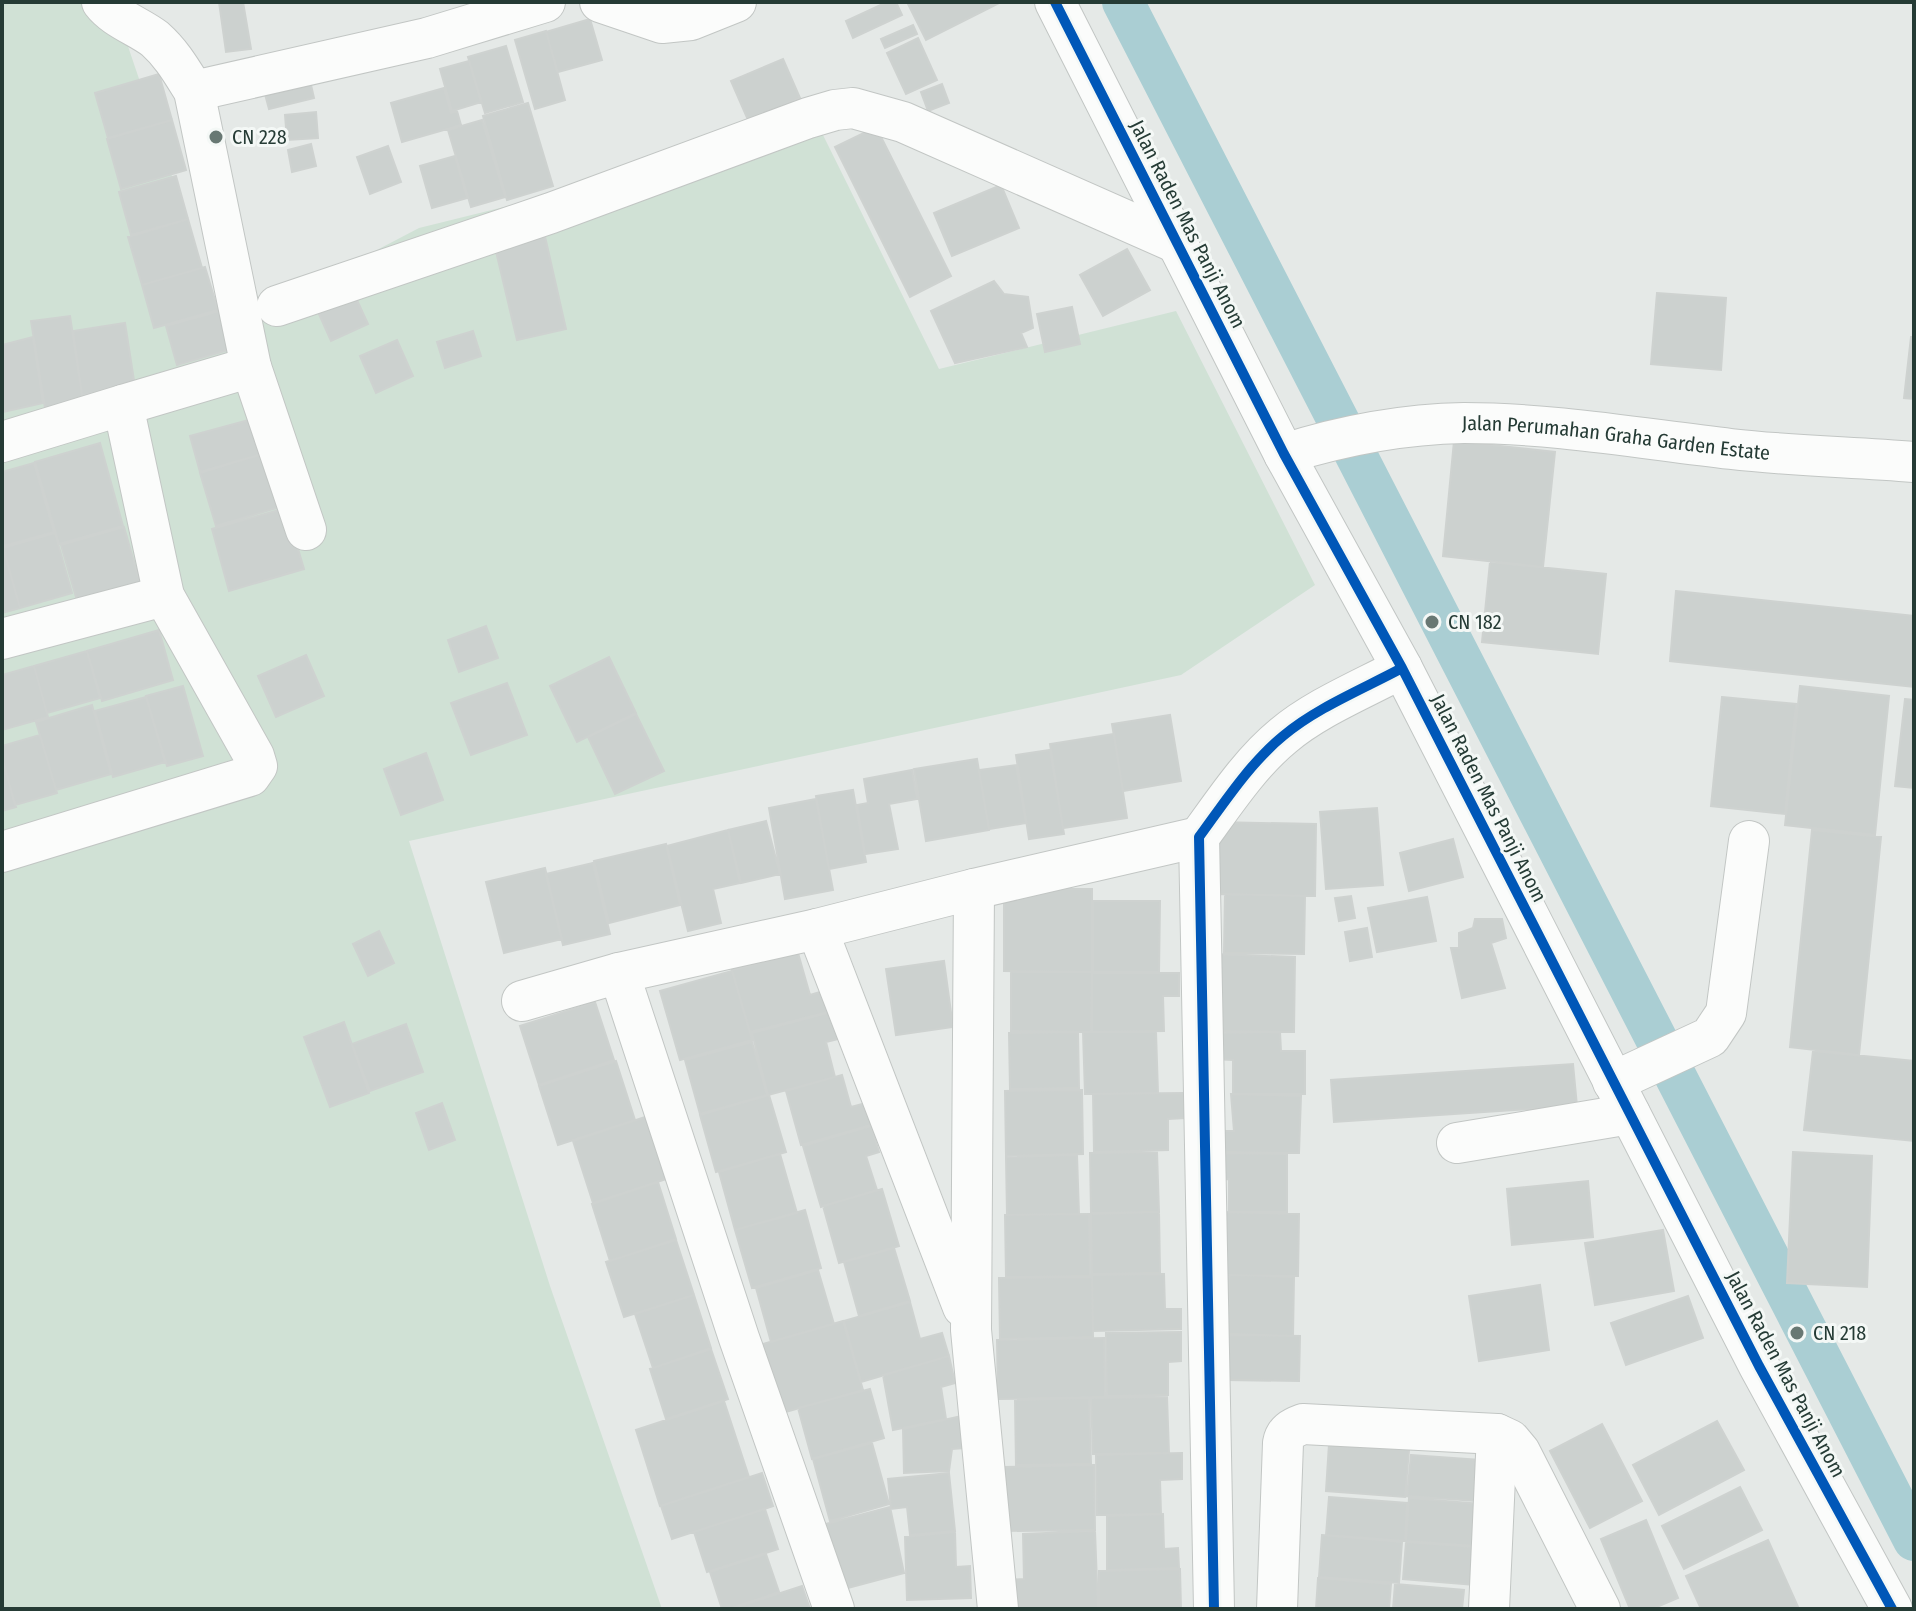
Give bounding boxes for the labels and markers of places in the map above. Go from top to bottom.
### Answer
place label: CN 228 [232,125,287,149]
marker: CN 228 [207,128,225,146]
place label: CN 182 [1448,610,1502,634]
marker: CN 182 [1423,613,1441,631]
place label: CN 218 [1813,1321,1866,1345]
marker: CN 218 [1788,1324,1806,1342]

